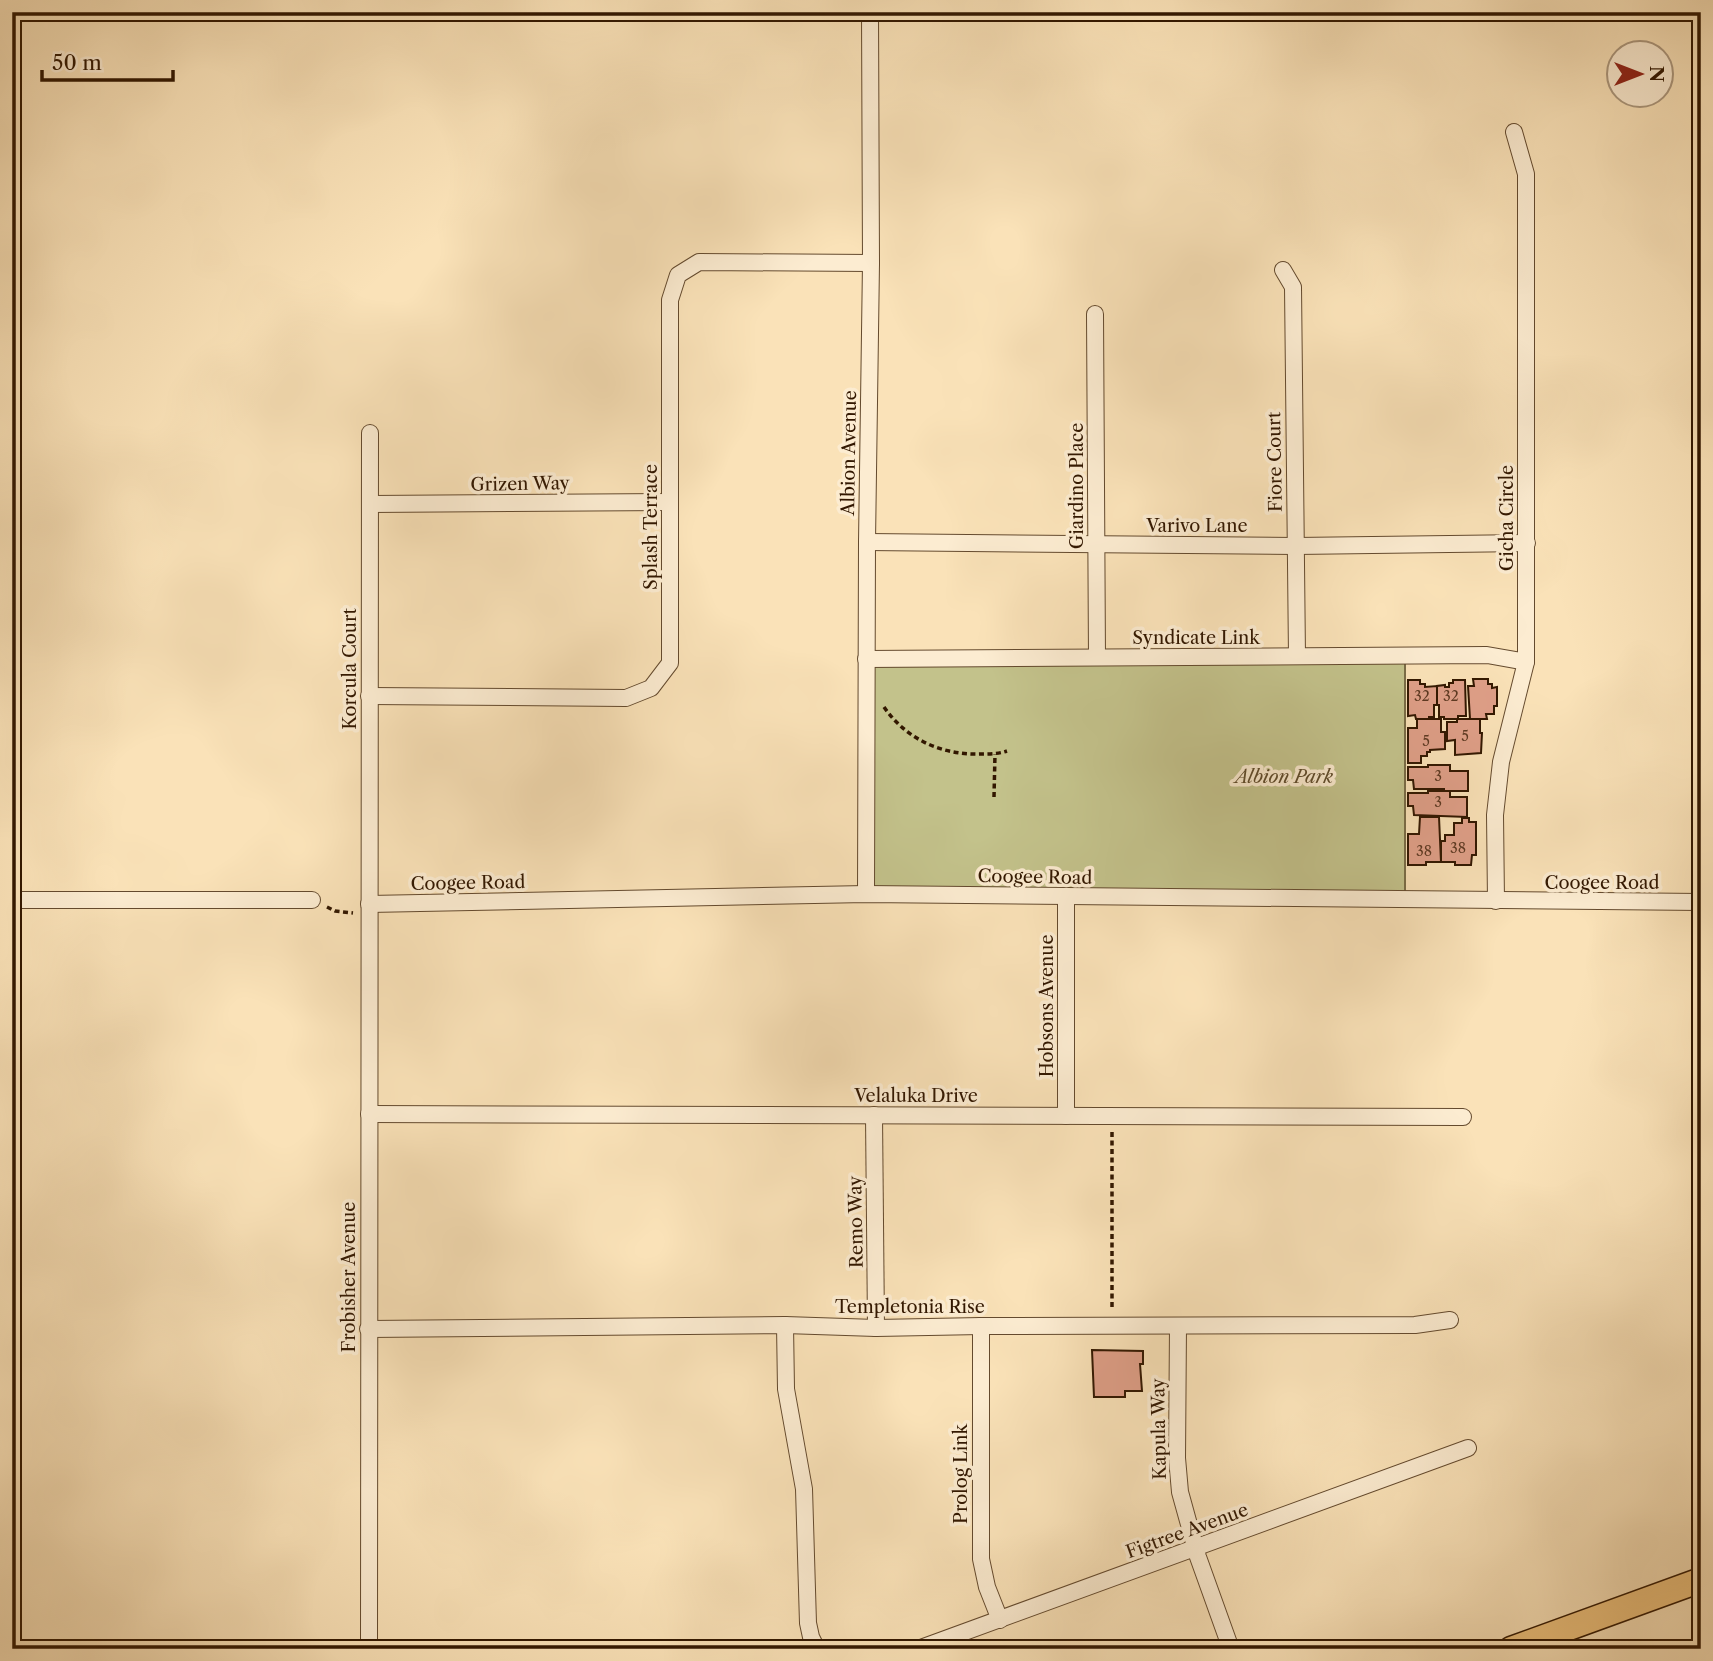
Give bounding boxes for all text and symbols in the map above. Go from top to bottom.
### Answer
scale bar [42,38,173,82]
north arrow [1604,38,1674,108]
text: 50 m [52,50,102,75]
text: N [1645,66,1668,82]
street label: Albion Avenue [837,390,861,517]
street label: Fiore Court [1263,411,1287,512]
street label: Giardino Place [1066,423,1088,549]
street label: Splash Terrace [640,464,662,590]
street label: Gicha Circle [1496,465,1518,571]
street label: Grizen Way [470,472,571,496]
street label: Varivo Lane [1145,515,1248,537]
street label: Korcula Court [339,608,361,730]
street label: Syndicate Link [1132,627,1261,649]
house number: 32 [1414,687,1430,705]
house number: 32 [1443,687,1459,705]
house number: 5 [1461,727,1469,745]
house number: 5 [1422,732,1430,750]
park label: Albion Park [1232,766,1334,788]
house number: 3 [1434,767,1442,785]
house number: 3 [1434,793,1442,811]
house number: 38 [1450,839,1466,857]
house number: 38 [1416,842,1432,860]
street label: Coogee Road [977,865,1093,889]
street label: Coogee Road [410,871,526,895]
street label: Coogee Road [1545,872,1659,894]
street label: Hobsons Avenue [1036,935,1058,1077]
street label: Velaluka Drive [853,1085,978,1107]
street label: Remo Way [844,1175,868,1268]
street label: Frobisher Avenue [338,1202,360,1352]
street label: Templetonia Rise [835,1296,985,1318]
street label: Kapula Way [1147,1377,1171,1480]
street label: Prolog Link [950,1422,972,1524]
street label: Figtree Avenue [1123,1499,1251,1563]

